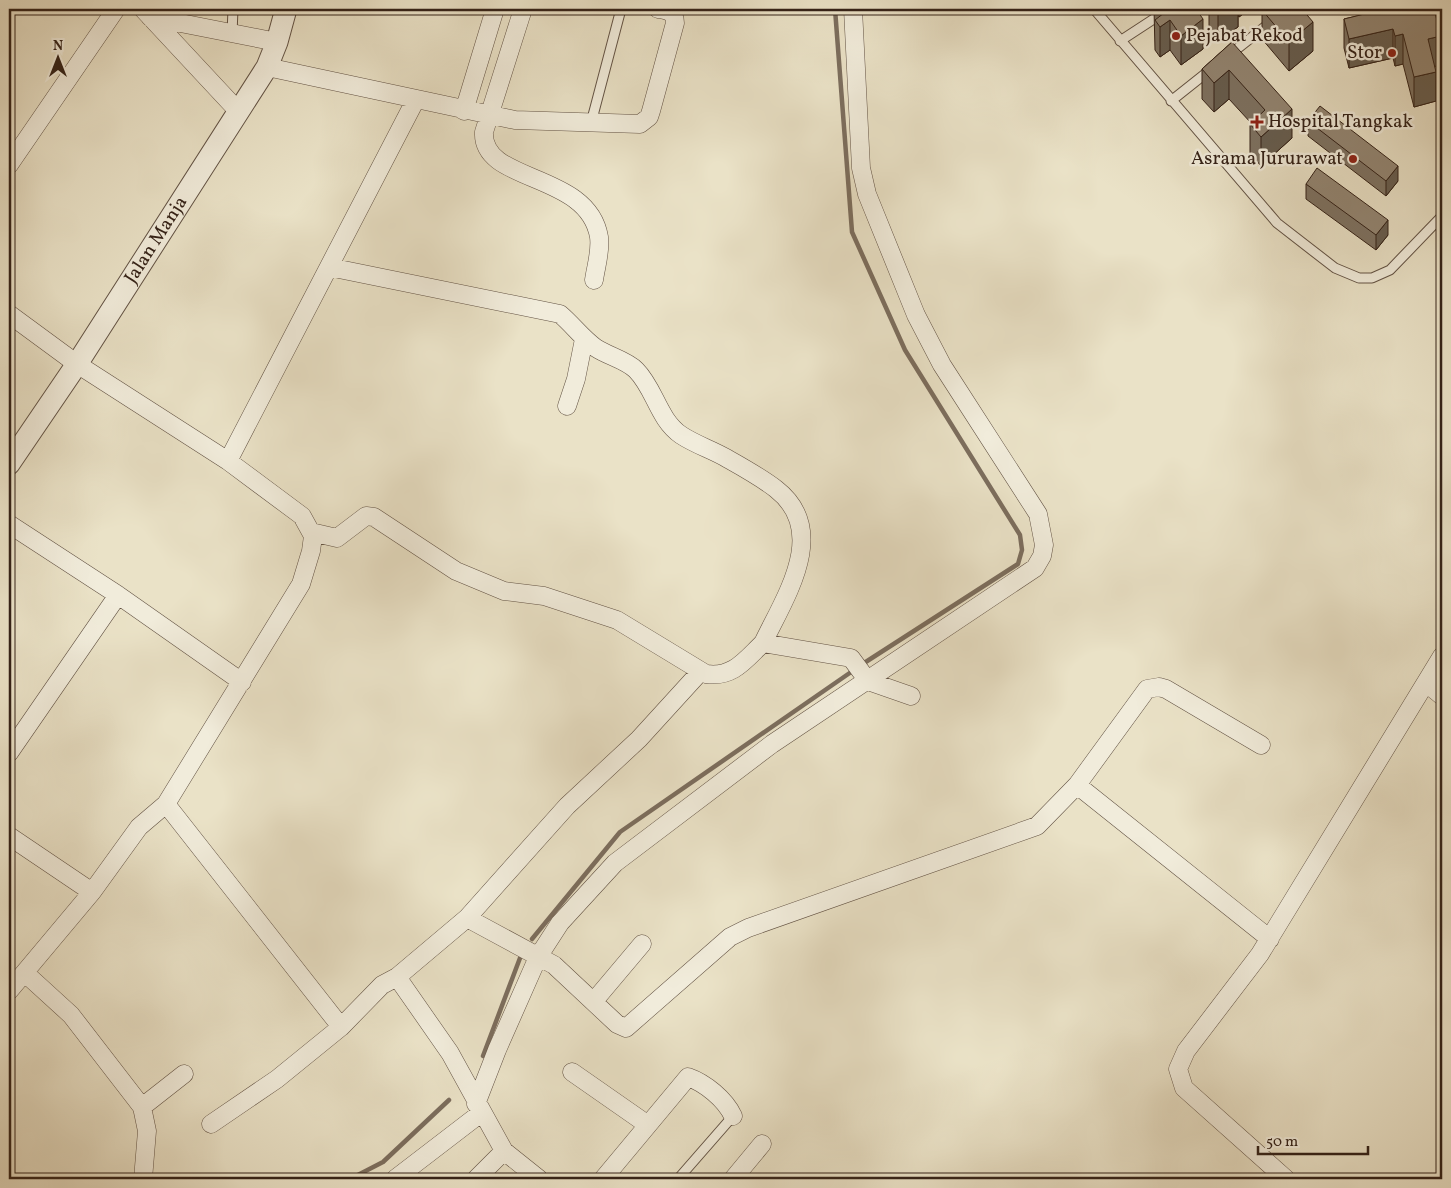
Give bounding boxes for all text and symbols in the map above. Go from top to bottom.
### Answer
place label: Pejabat Rekod [1186,23,1303,49]
marker: Pejabat Rekod [1170,30,1182,42]
north arrow [32,32,82,82]
text: N [53,37,63,56]
place label: Stor [1347,40,1382,66]
marker: Stor [1386,47,1398,59]
place label: Hospital Tangkak [1268,109,1413,135]
marker: Hospital Tangkak [1250,115,1264,129]
place label: Asrama Jururawat [1191,146,1343,172]
marker: Asrama Jururawat [1347,153,1359,165]
street label: Jalan Manja [119,191,194,289]
scale bar [1258,1123,1368,1155]
text: 50 m [1266,1132,1298,1153]

